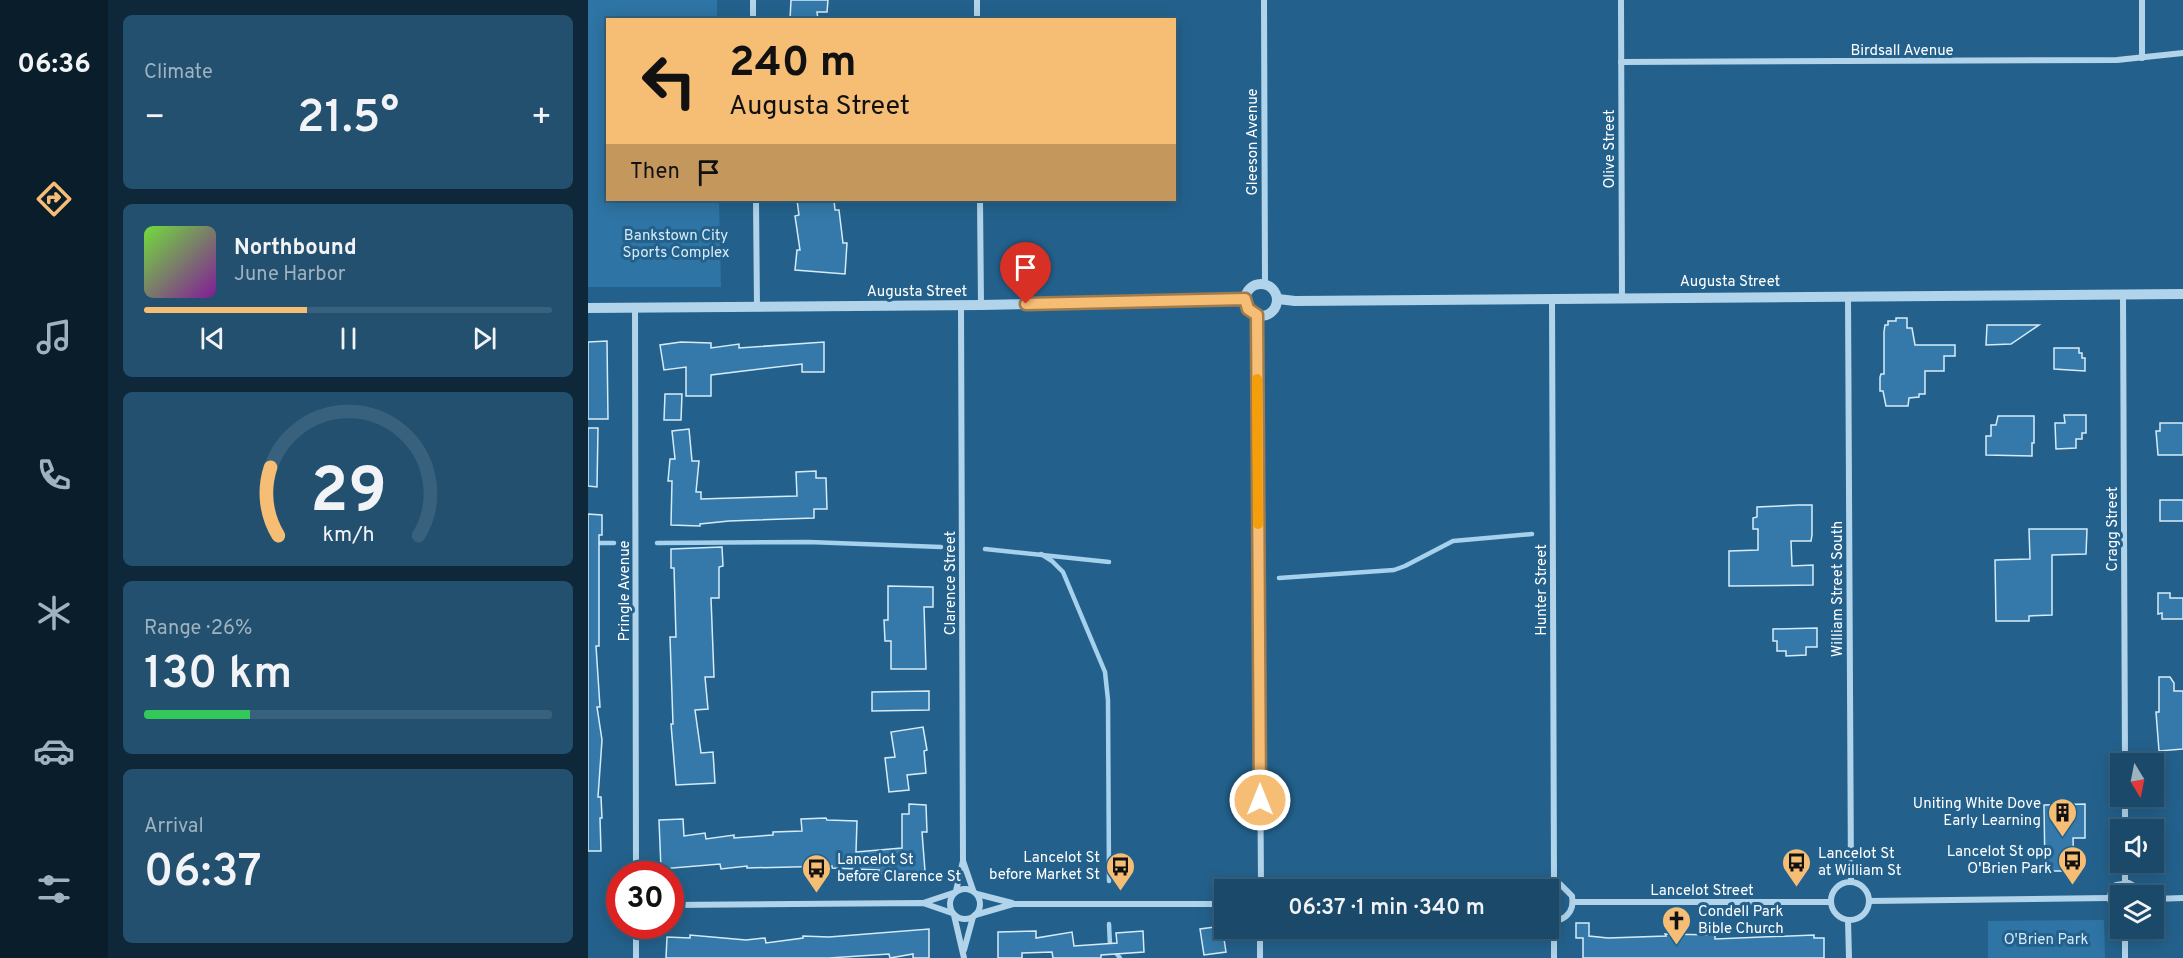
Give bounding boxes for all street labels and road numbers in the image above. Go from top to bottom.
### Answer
street label: Birdsall Avenue [1850,42,1954,61]
street label: Gleeson Avenue [1244,88,1263,196]
street label: Olive Street [1601,109,1620,189]
street label: Augusta Street [1680,273,1780,292]
street label: Augusta Street [867,283,967,302]
street label: Cragg Street [2104,487,2123,572]
street label: William Street South [1829,521,1848,657]
street label: Clarence Street [942,531,961,635]
street label: Pringle Avenue [616,540,635,642]
street label: Hunter Street [1533,544,1552,636]
street label: Lancelot Street [1650,882,1754,901]

